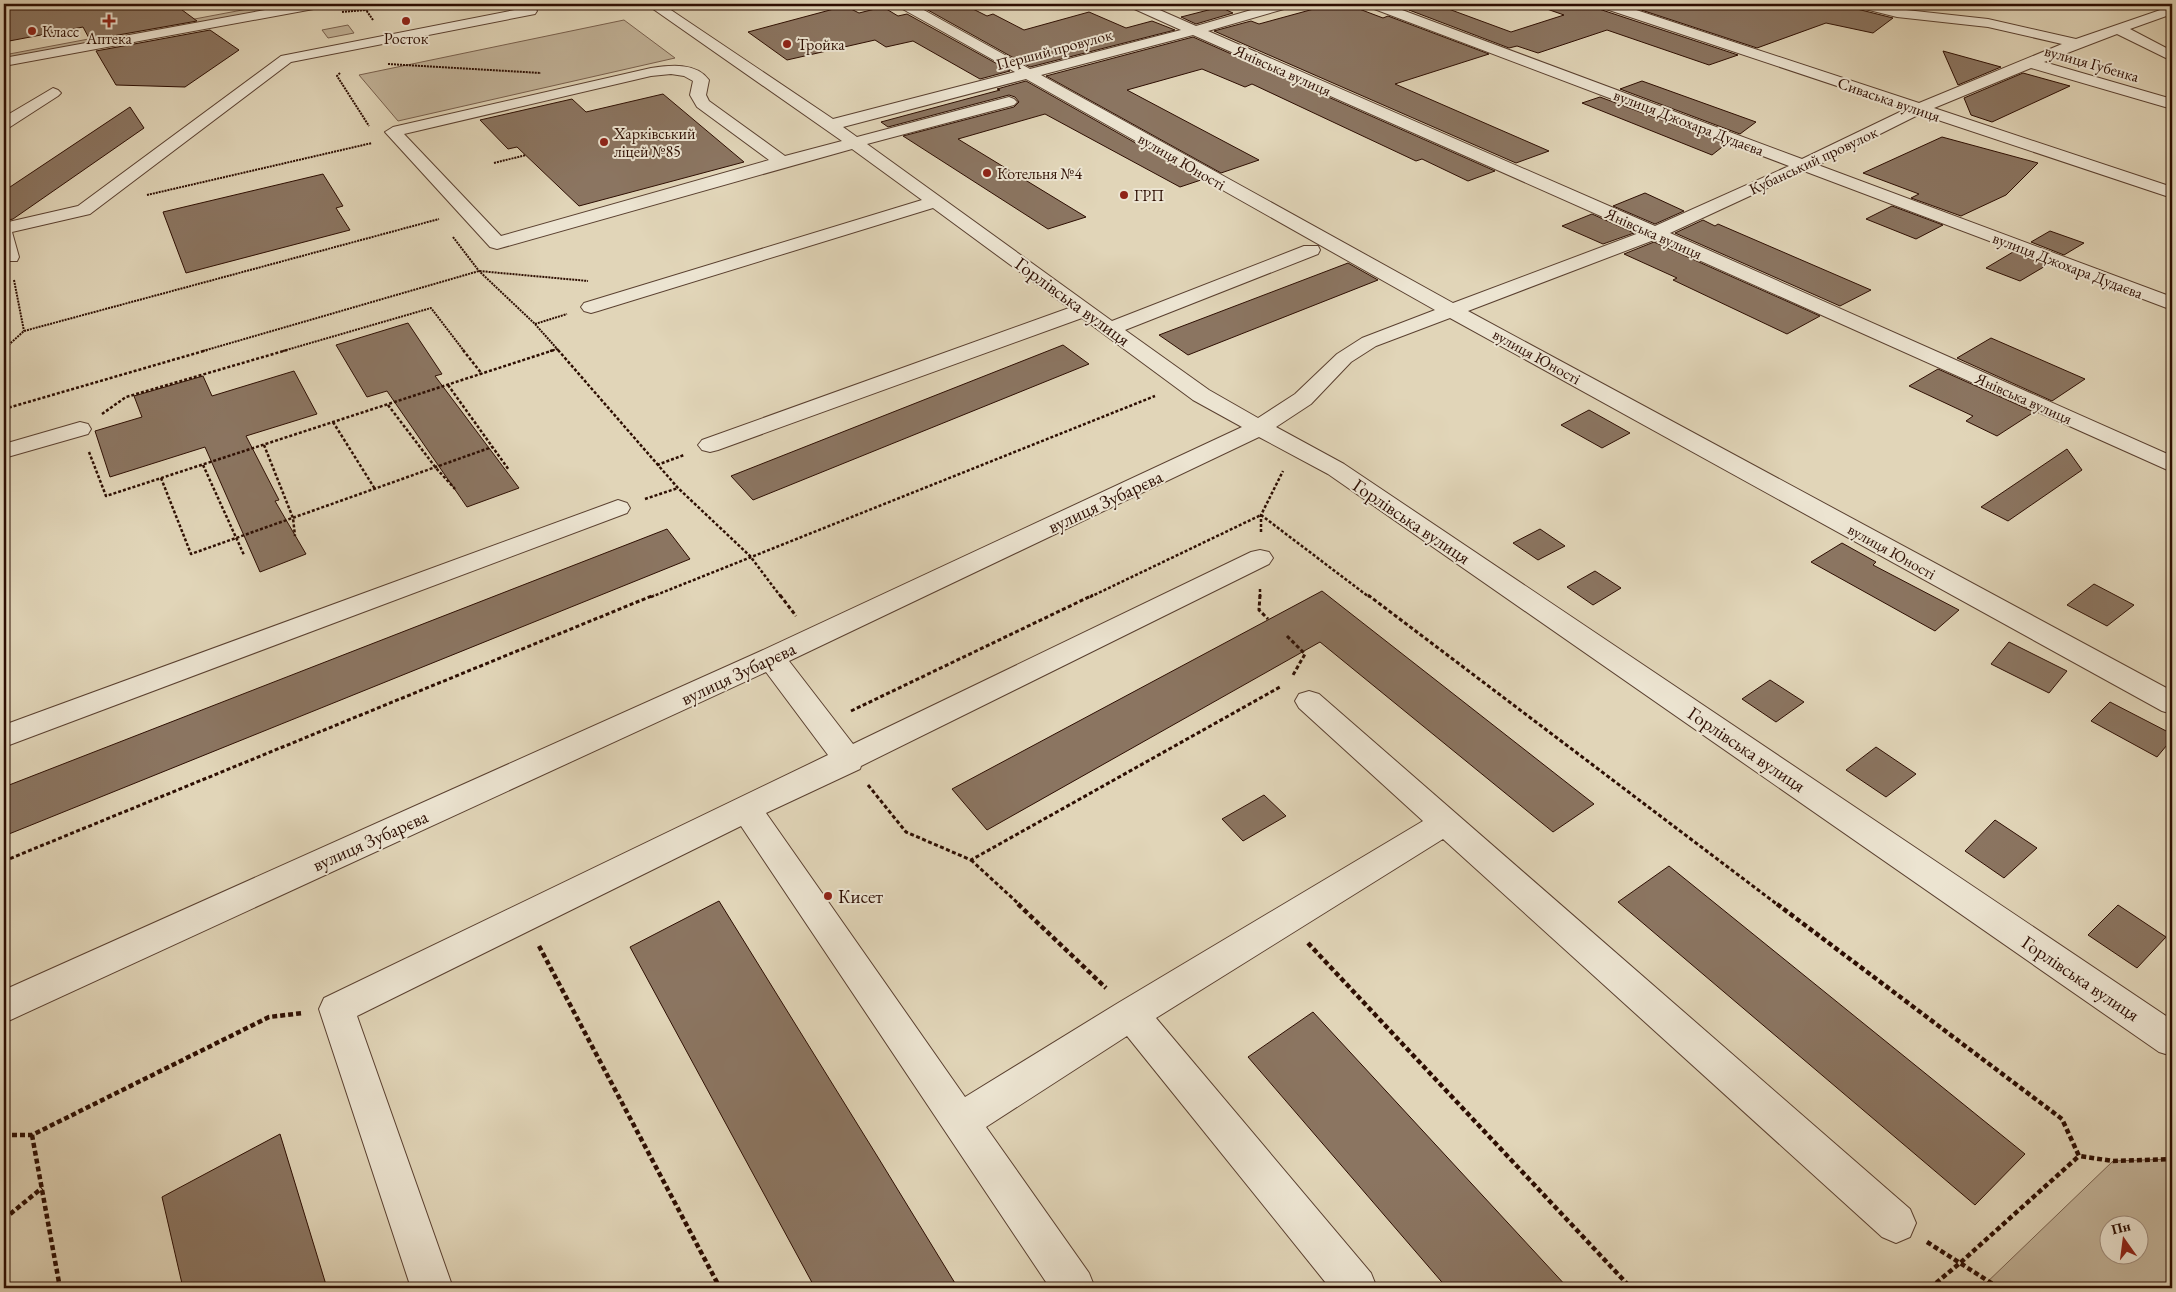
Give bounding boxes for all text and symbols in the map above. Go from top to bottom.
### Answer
marker: Аптека [103,15,115,27]
marker: Росток [400,15,412,27]
place label: Класс [42,21,79,42]
street label: Перший провулок [994,24,1115,75]
marker: Класс [26,25,38,37]
place label: Аптека [85,28,132,49]
place label: Росток [384,28,429,49]
place label: Тройка [797,34,845,55]
marker: Тройка [781,38,793,50]
street label: Янівська вулиця [1230,39,1335,101]
street label: вулиця Губенка [2042,40,2142,87]
street label: Сиваська вулиця [1835,72,1943,127]
street label: вулиця Джохара Дудаєва [1611,84,1767,161]
street label: Кубанський провулок [1745,121,1881,200]
place label: Харківський ліцей №85 [613,123,696,162]
street label: вулиця Юності [1134,128,1229,195]
marker: Харківський ліцей №85 [598,136,610,148]
place label: Котельня №4 [997,163,1082,184]
marker: Котельня №4 [981,167,993,179]
place label: ГРП [1134,185,1164,206]
marker: ГРП [1118,189,1130,201]
street label: Янівська вулиця [1601,202,1706,264]
street label: вулиця Джохара Дудаєва [1990,227,2146,304]
street label: Горлівська вулиця [1010,251,1136,352]
street label: вулиця Юності [1489,324,1585,389]
street label: Янівська вулиця [1971,367,2076,429]
street label: вулиця Зубарєва [1044,464,1167,539]
street label: Горлівська вулиця [1348,473,1476,570]
street label: вулиця Юності [1844,519,1940,584]
street label: вулиця Зубарєва [677,636,800,711]
street label: Горлівська вулиця [1683,701,1811,798]
street label: вулиця Зубарєва [308,804,432,877]
place label: Кисет [838,884,883,909]
marker: Кисет [822,890,834,902]
street label: Горлівська вулиця [2017,930,2145,1027]
north arrow [2098,1214,2148,1264]
text: Пн [2109,1216,2132,1238]

